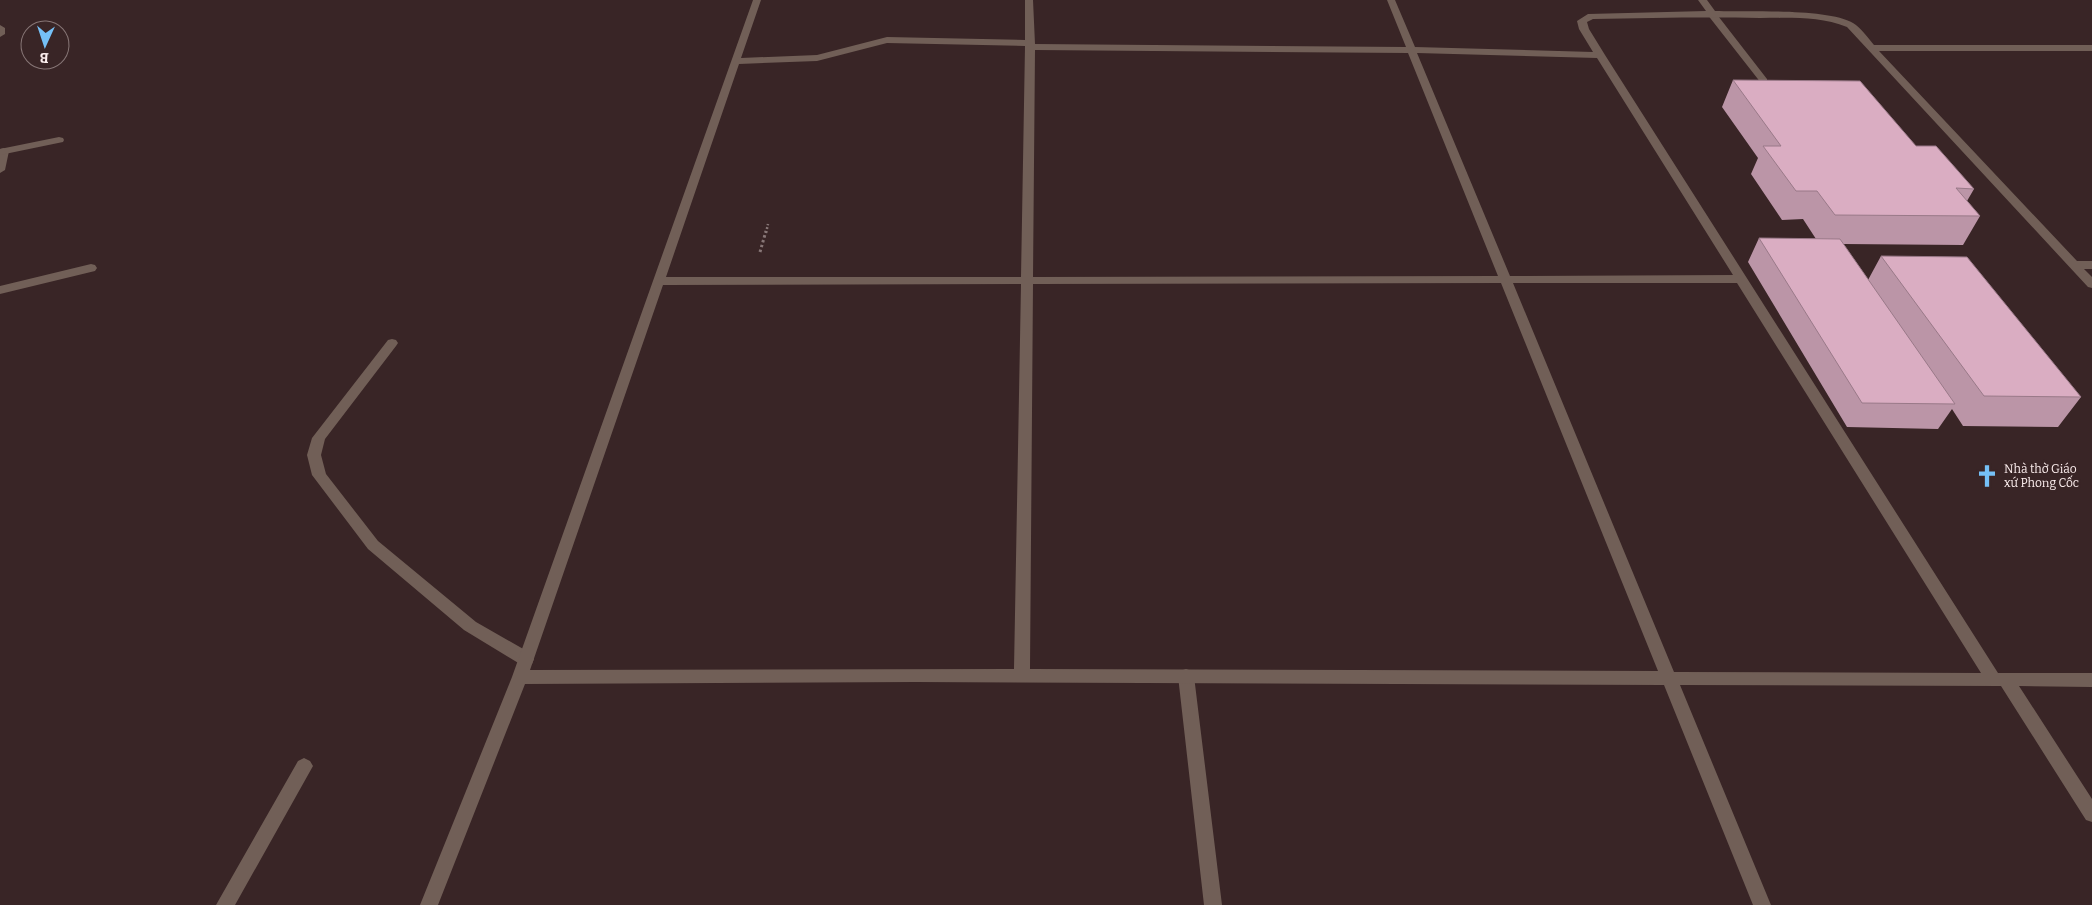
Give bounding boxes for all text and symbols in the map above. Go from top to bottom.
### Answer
north arrow [20,20,70,70]
text: B [39,49,49,66]
place label: Nhà thờ Giáo xứ Phong Cốc [2004,462,2079,490]
church icon: Nhà thờ Giáo xứ Phong Cốc [1974,463,2000,489]

